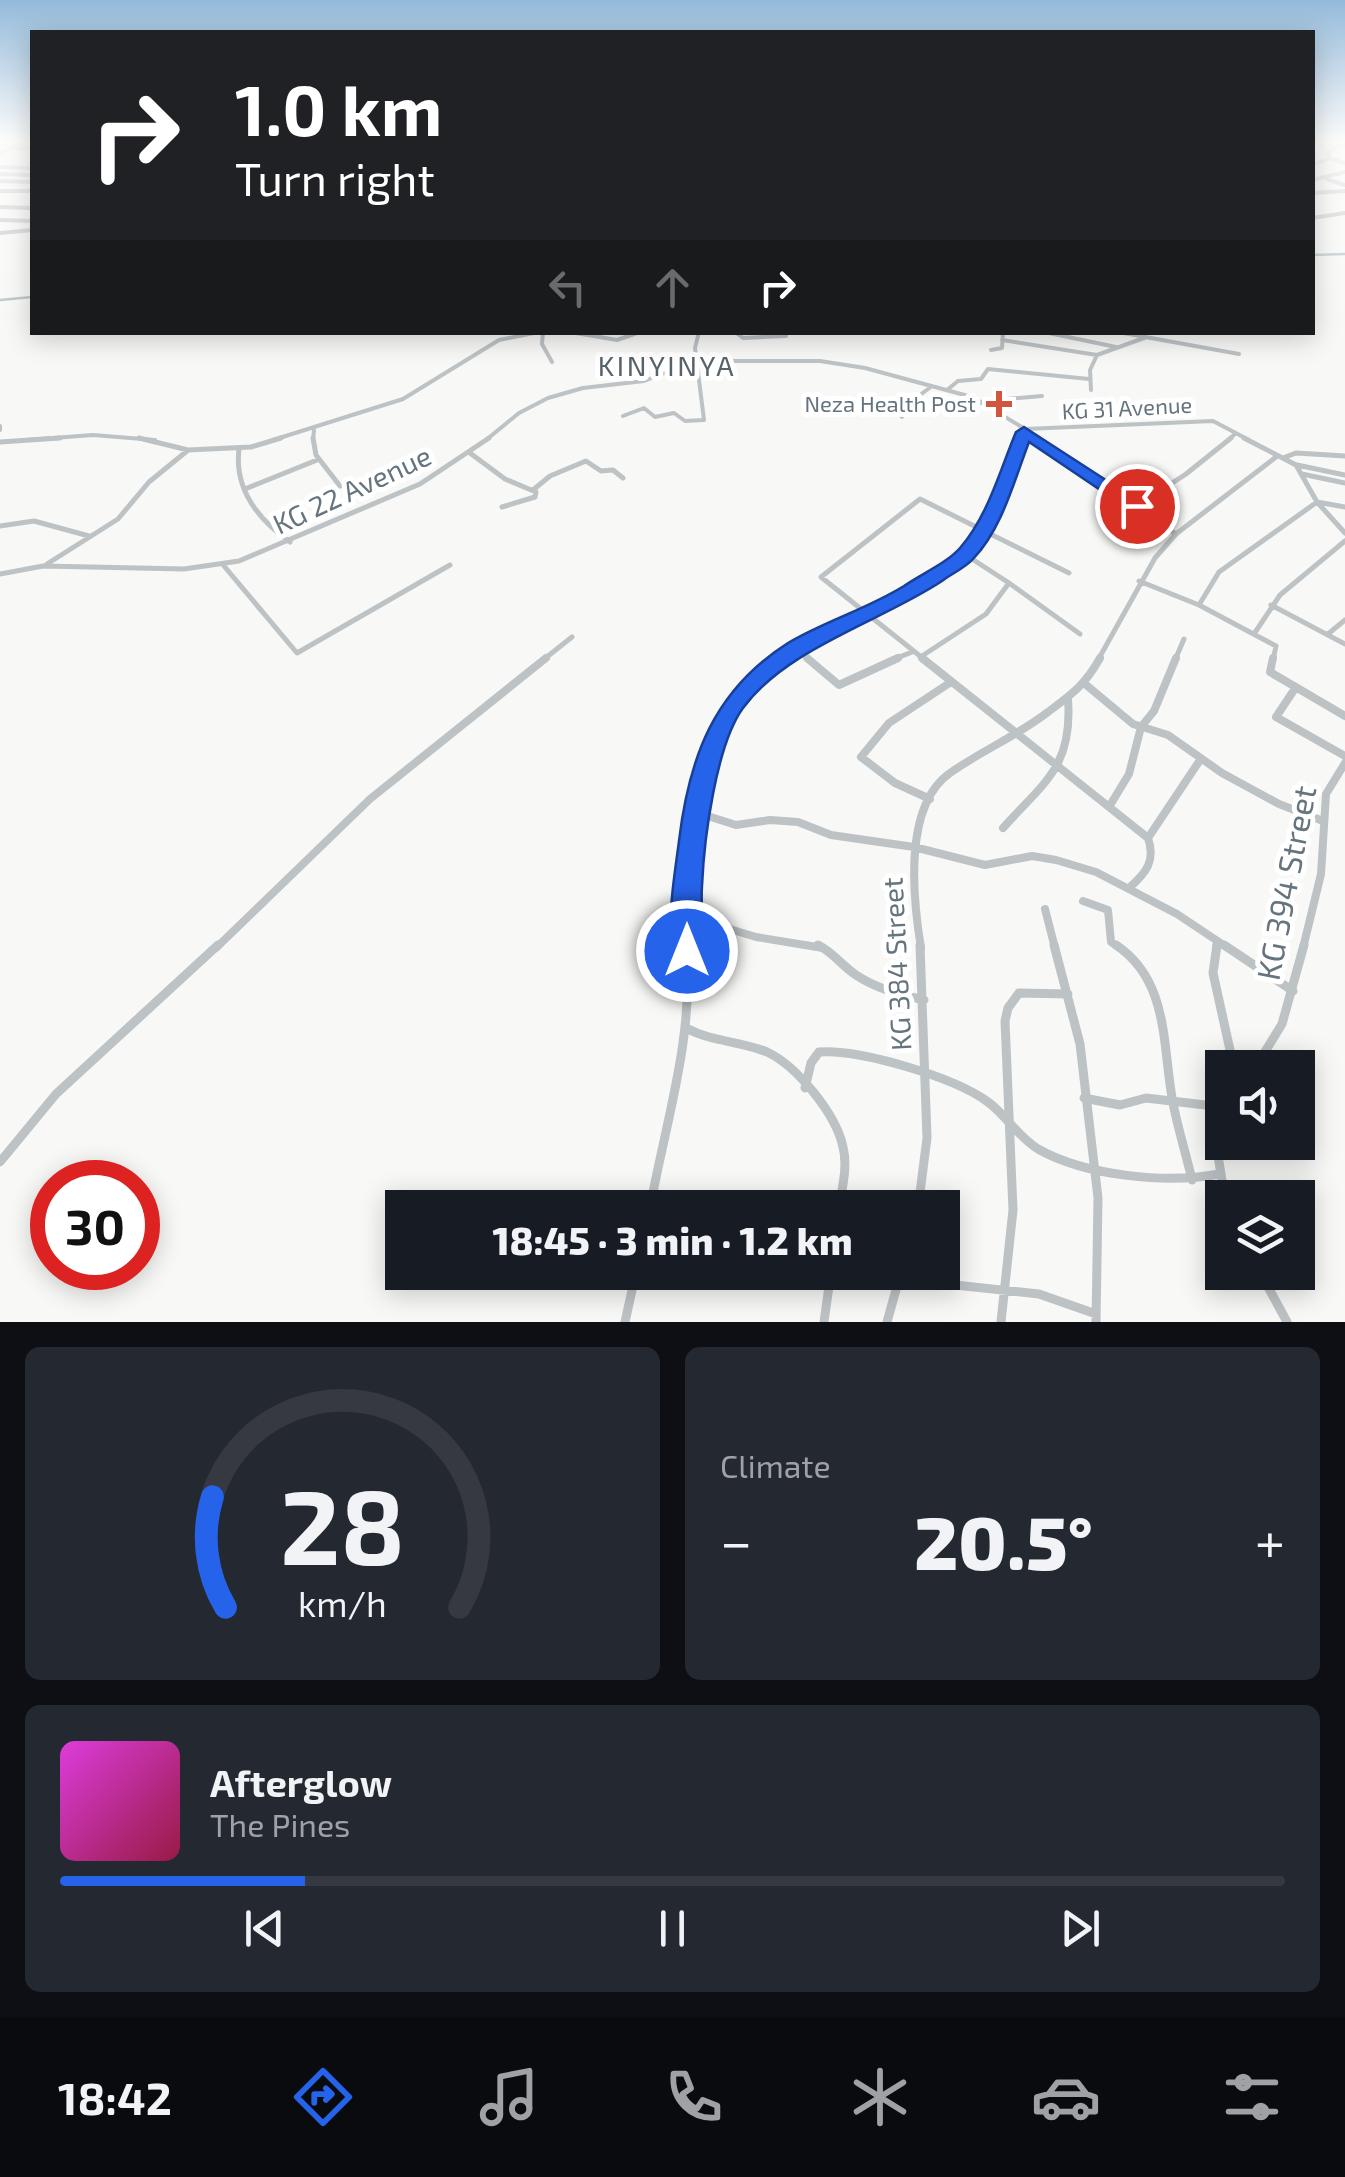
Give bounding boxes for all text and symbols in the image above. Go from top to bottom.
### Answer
text: 1.0 km [235,66,442,150]
icon: right [70,70,200,200]
text: Turn right [235,151,435,205]
icon: left [540,260,595,315]
icon: ahead [645,260,700,315]
icon: right [750,260,805,315]
district label: KINYINYA [598,348,736,382]
place label: Neza Health Post [805,390,976,416]
marker: Neza Health Post [986,391,1012,417]
street label: KG 31 Avenue [1061,391,1193,423]
street label: KG 22 Avenue [267,438,436,541]
pin [1095,464,1180,549]
icon: arrive [1110,479,1165,534]
street label: KG 394 Street [1248,782,1323,983]
street label: KG 384 Street [874,876,918,1052]
position arrow [635,899,739,1003]
map controls [1205,1050,1315,1290]
button: sound [1205,1050,1315,1160]
speed limit sign: 30 [30,1160,160,1290]
button: layers [1205,1180,1315,1290]
text: 18:45 · 3 min · 1.2 km [492,1217,853,1263]
text: Climate [720,1446,831,1484]
text: 28 [280,1461,405,1586]
text: 20.5° [914,1495,1093,1585]
text: − [720,1507,752,1573]
text: + [1255,1507,1285,1573]
text: km/h [298,1581,387,1624]
text: Afterglow [210,1759,392,1805]
text: The Pines [210,1805,350,1843]
icon: previous [237,1901,292,1956]
icon: pause [645,1901,700,1956]
icon: next [1053,1901,1108,1956]
icon: directions [288,2062,358,2132]
icon: music [474,2062,544,2132]
icon: phone [659,2062,729,2132]
icon: climate [845,2062,915,2132]
icon: car [1031,2062,1101,2132]
icon: filters [1217,2062,1287,2132]
text: 18:42 [58,2070,172,2124]

